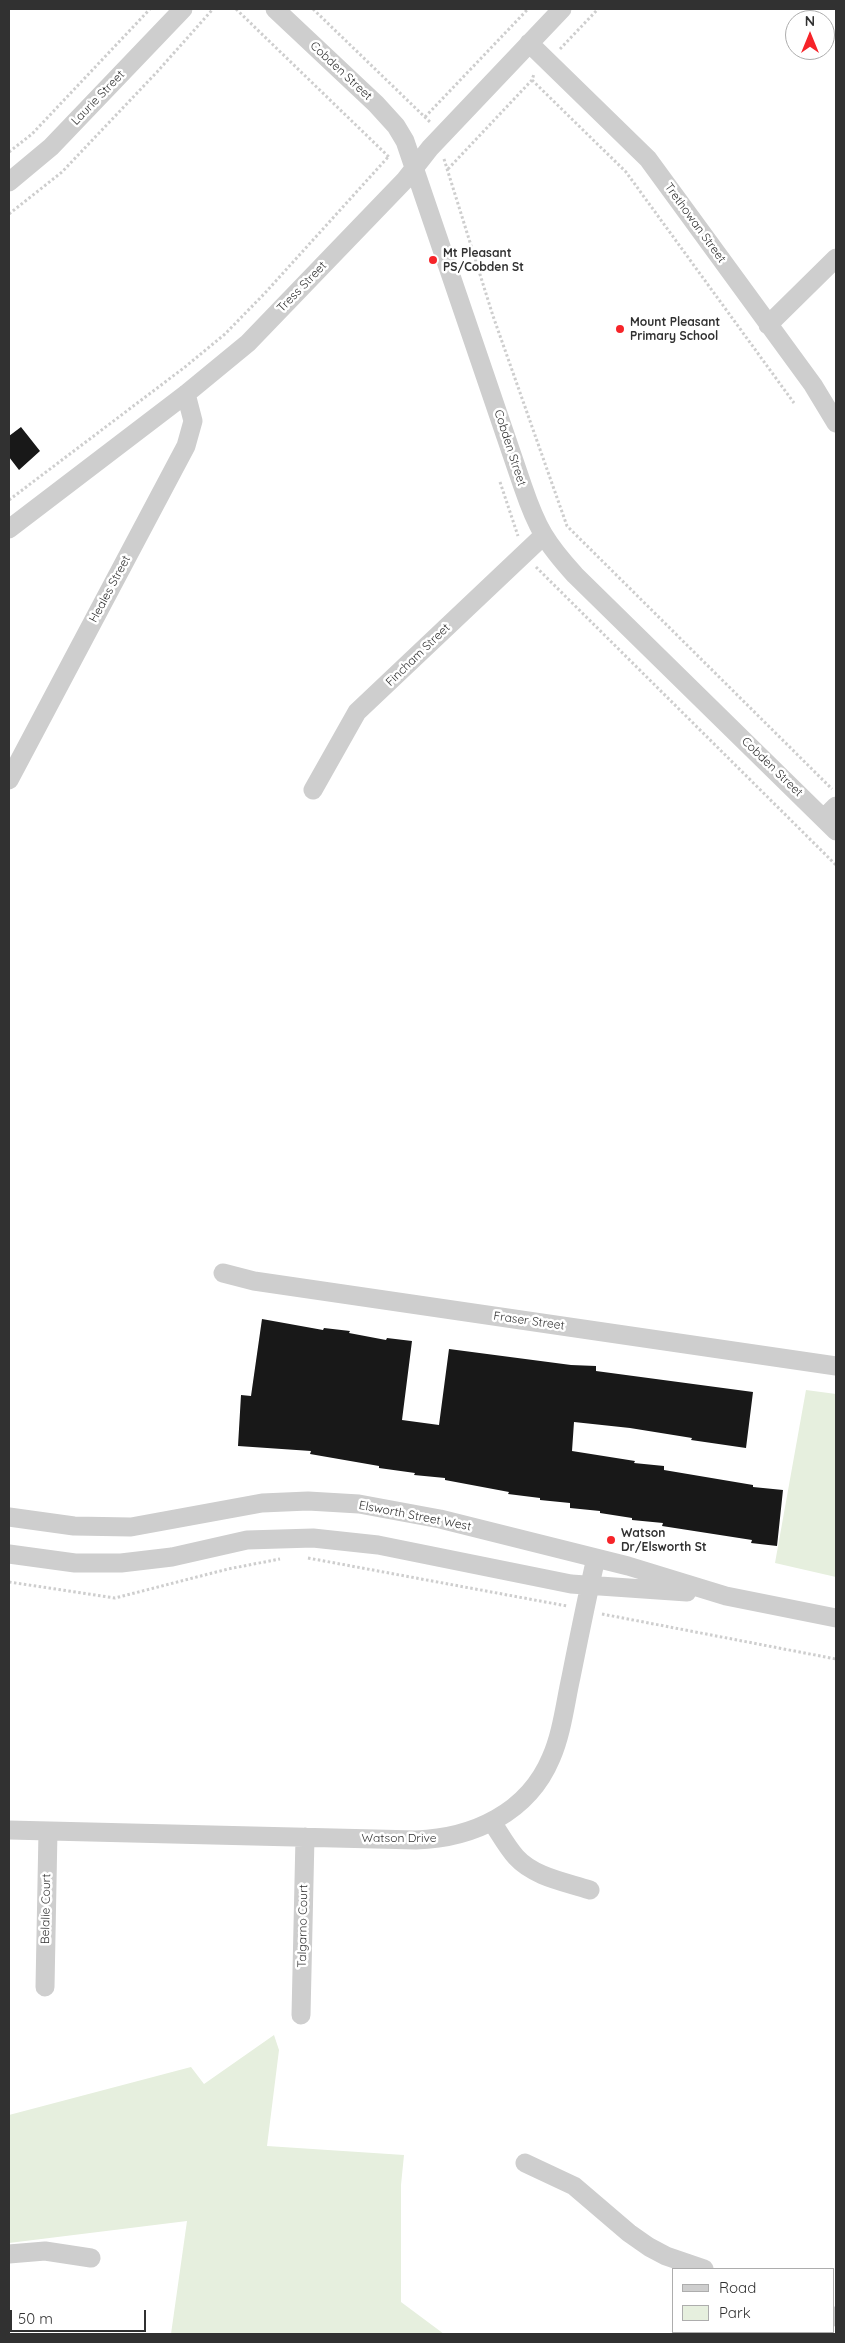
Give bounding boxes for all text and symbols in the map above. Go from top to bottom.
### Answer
north arrow [785,10,835,60]
text: N [805,12,815,30]
street label: Cobden Street [307,39,375,103]
street label: Laurie Street [68,68,128,128]
street label: Trethowan Street [661,180,729,266]
place label: Mt Pleasant PS/Cobden St [443,246,524,274]
marker: Mt Pleasant PS/Cobden St [427,254,439,266]
street label: Tress Street [274,259,330,315]
place label: Mount Pleasant Primary School [630,315,720,343]
marker: Mount Pleasant Primary School [614,323,626,335]
street label: Cobden Street [491,408,529,488]
street label: Heales Street [86,553,134,625]
street label: Fincham Street [383,621,453,689]
street label: Cobden Street [738,734,806,800]
street label: Fraser Street [493,1309,565,1333]
street label: Elsworth Street West [358,1498,472,1534]
place label: Watson Dr/Elsworth St [621,1526,707,1554]
marker: Watson Dr/Elsworth St [605,1534,617,1546]
street label: Watson Drive [361,1831,437,1845]
street label: Belalie Court [38,1874,54,1944]
street label: Talgarno Court [295,1884,311,1968]
legend [672,2268,835,2333]
text: Road [719,2278,756,2297]
scale bar [12,2300,149,2332]
text: Park [719,2303,751,2322]
text: 50 m [18,2309,53,2328]

